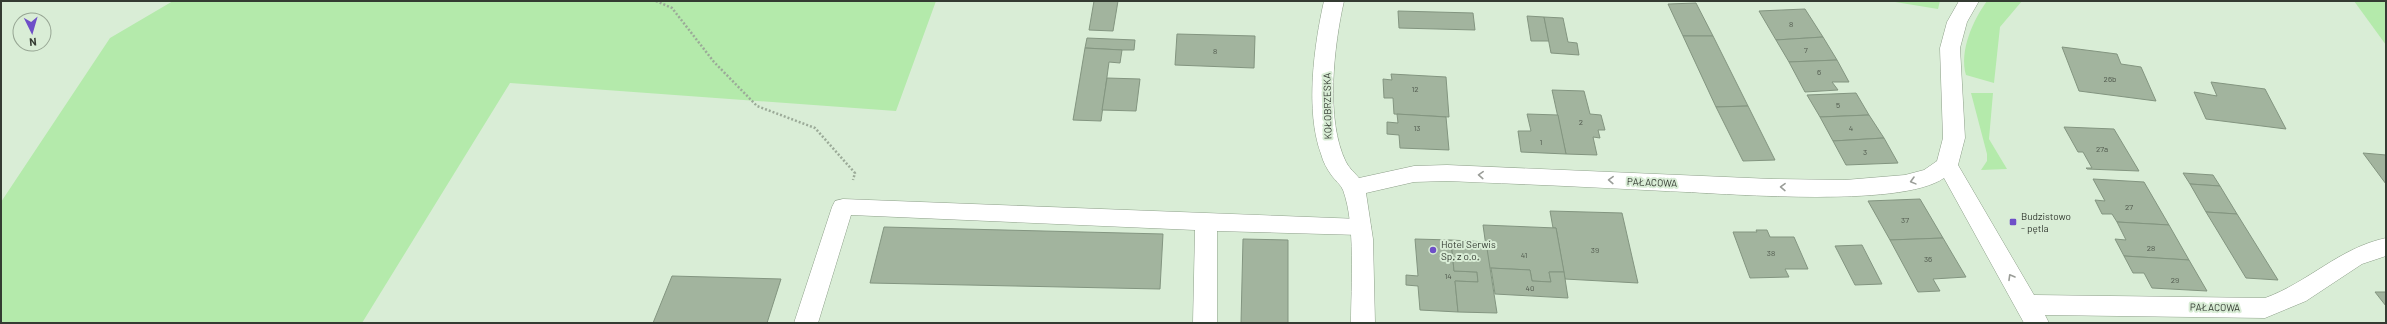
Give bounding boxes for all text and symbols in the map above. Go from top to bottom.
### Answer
north arrow [12,12,52,52]
house number: 8 [1789,19,1793,29]
text: N [29,36,37,49]
house number: 7 [1804,45,1808,55]
house number: 8 [1213,46,1217,56]
house number: 6 [1817,67,1821,77]
street label: KOŁOBRZESKA [1320,73,1334,139]
house number: 26b [2104,74,2116,84]
house number: 12 [1411,84,1419,94]
house number: 5 [1836,100,1840,110]
house number: 2 [1579,117,1583,127]
house number: 13 [1414,123,1420,133]
house number: 4 [1849,123,1853,133]
house number: 1 [1540,137,1543,147]
house number: 27a [2096,144,2108,154]
house number: 3 [1863,147,1867,157]
one-way arrow [1478,170,1484,179]
street label: PAŁACOWA [1627,175,1677,189]
one-way arrow [1608,176,1614,185]
one-way arrow [1909,176,1916,185]
one-way arrow [1780,183,1786,191]
house number: 27 [2125,202,2133,212]
place label: Budzistowo - pętla [2021,210,2071,234]
house number: 37 [1901,215,1909,225]
marker: Budzistowo - pętla [2008,217,2018,227]
place label: Hotel Serwis Sp. z o.o. [1441,238,1496,262]
house number: 28 [2147,243,2155,253]
marker: Hotel Serwis Sp. z o.o. [1428,245,1438,255]
house number: 39 [1591,245,1599,255]
house number: 38 [1767,248,1775,258]
house number: 41 [1521,250,1527,260]
house number: 36 [1924,254,1932,264]
house number: 14 [1444,271,1452,281]
one-way arrow [2008,274,2015,281]
house number: 29 [2171,275,2179,285]
house number: 40 [1526,283,1534,293]
street label: PAŁACOWA [2190,301,2240,313]

